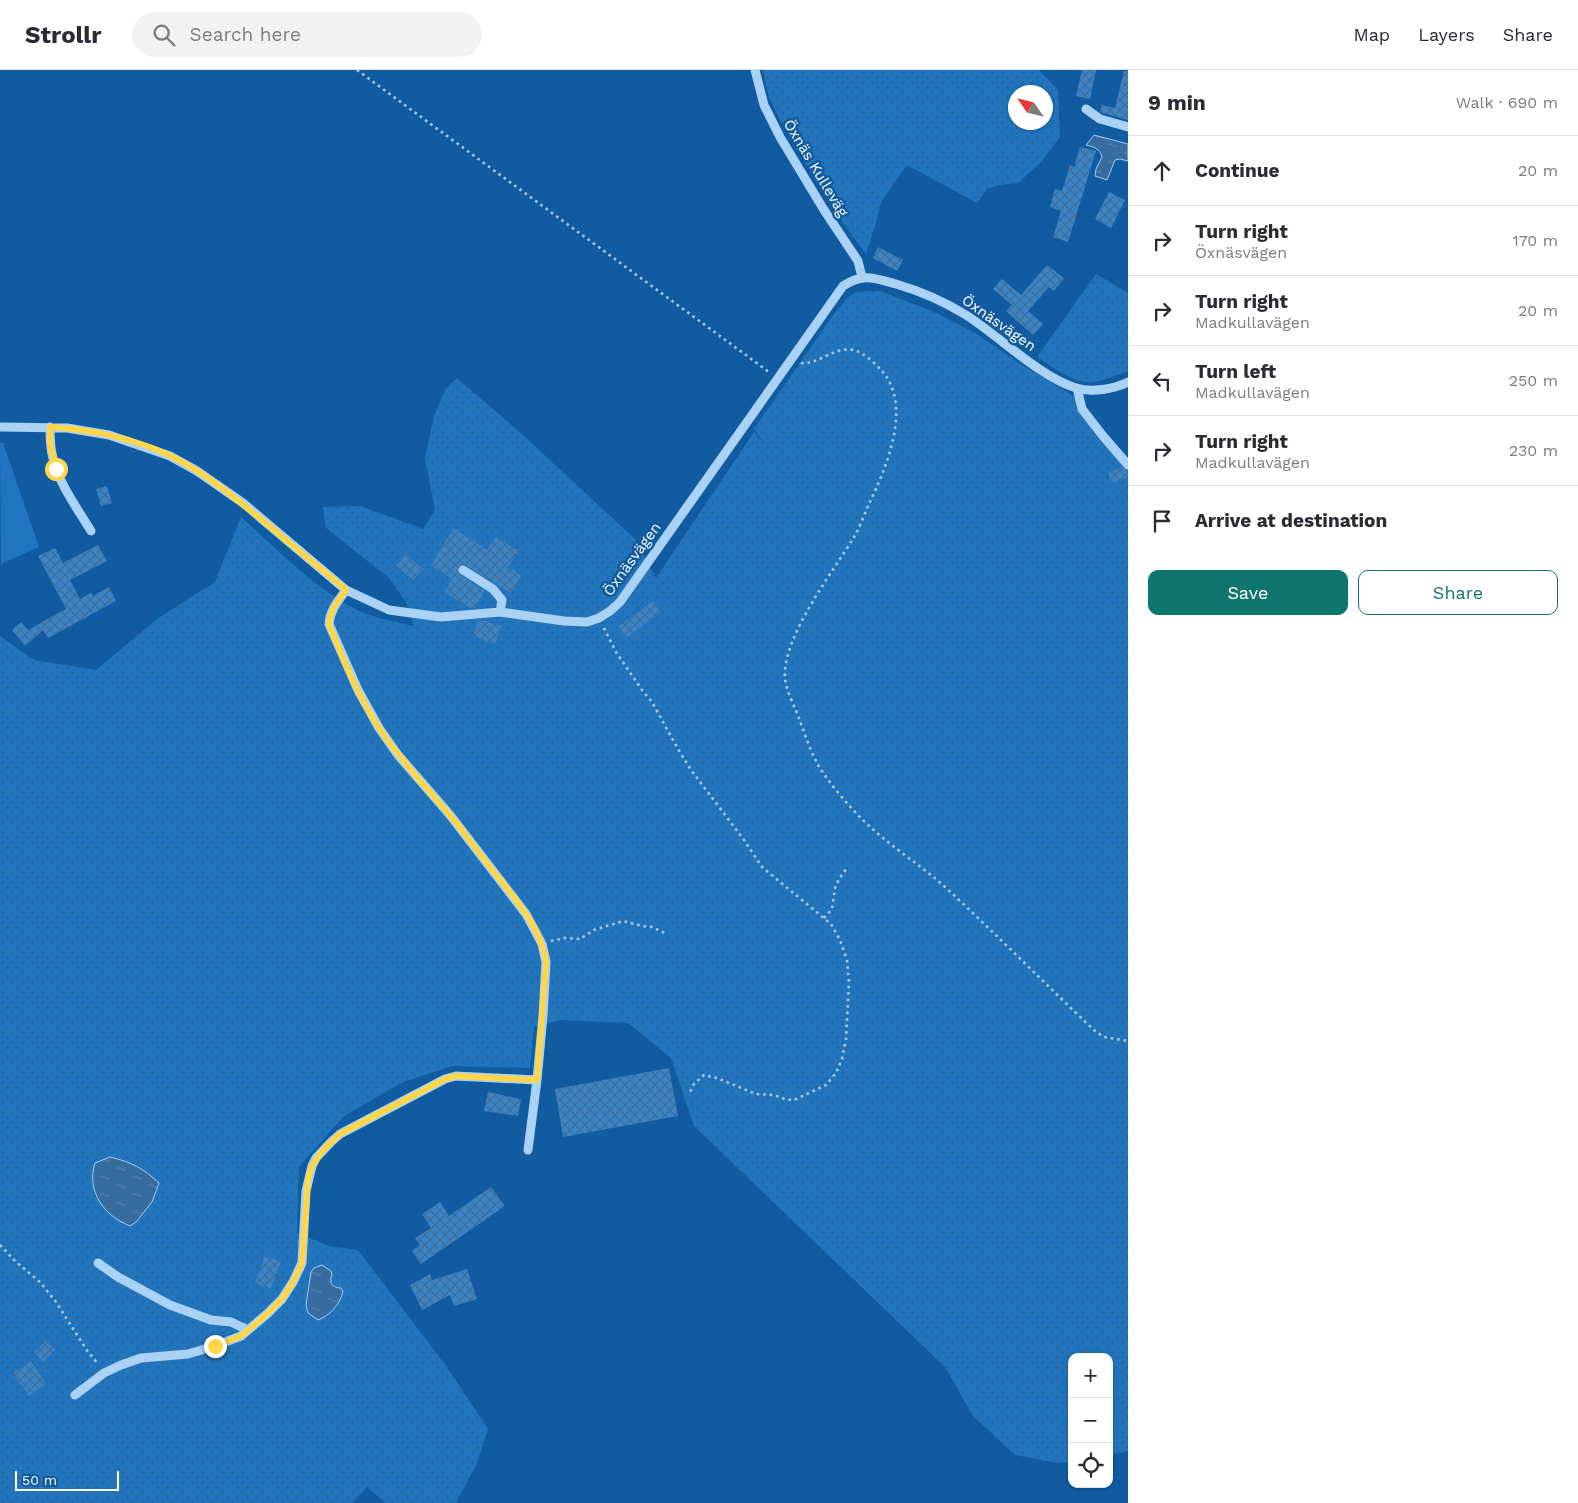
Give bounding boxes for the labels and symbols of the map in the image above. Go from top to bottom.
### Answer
north arrow [1008,85,1053,130]
street label: Öxnäs Kulleväg [780,116,852,220]
street label: Öxnäsvägen [958,291,1040,355]
route start [45,458,68,481]
street label: Öxnäsvägen [599,519,665,599]
route end [204,1335,227,1358]
scale bar [15,1468,119,1491]

